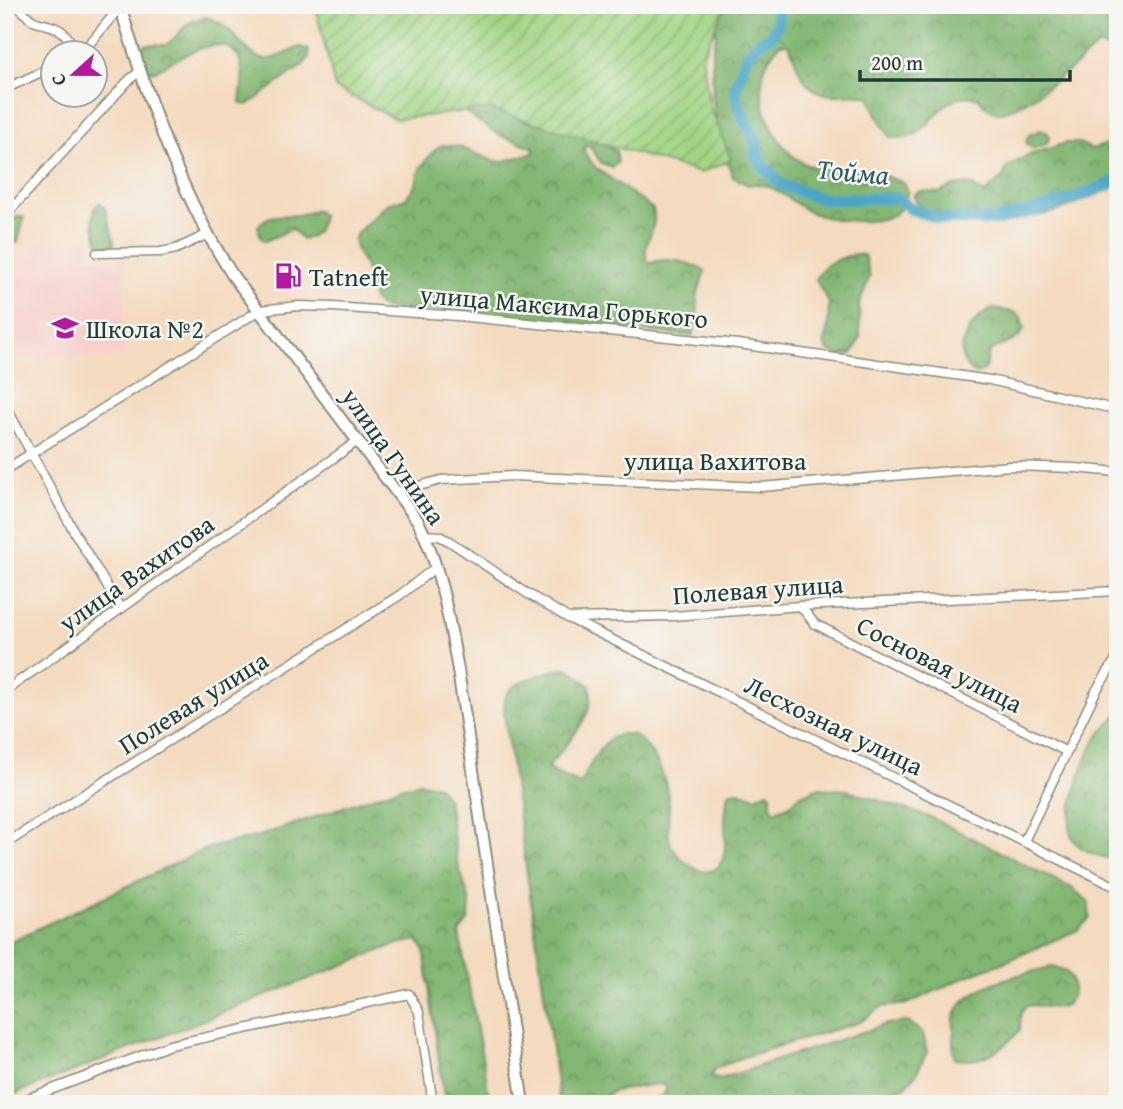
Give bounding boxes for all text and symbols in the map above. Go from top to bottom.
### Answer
north arrow [38,38,108,108]
scale bar [860,38,1070,82]
text: 200 m [871,47,923,78]
text: С [43,70,73,90]
water label: Тойма [815,147,891,195]
place label: Tatneft [309,257,388,296]
fuel station icon: Tatneft [273,261,303,291]
street label: улица Максима Горького [417,274,710,338]
place label: Школа №2 [86,309,204,348]
school or university icon: Школа №2 [50,313,80,343]
street label: улица Гунина [332,379,456,533]
street label: улица Вахитова [623,441,807,480]
street label: улица Вахитова [49,504,222,642]
street label: Полевая улица [672,564,845,614]
street label: Сосновая улица [850,605,1030,723]
street label: Полевая улица [110,640,276,764]
street label: Лесхозная улица [738,665,931,785]

